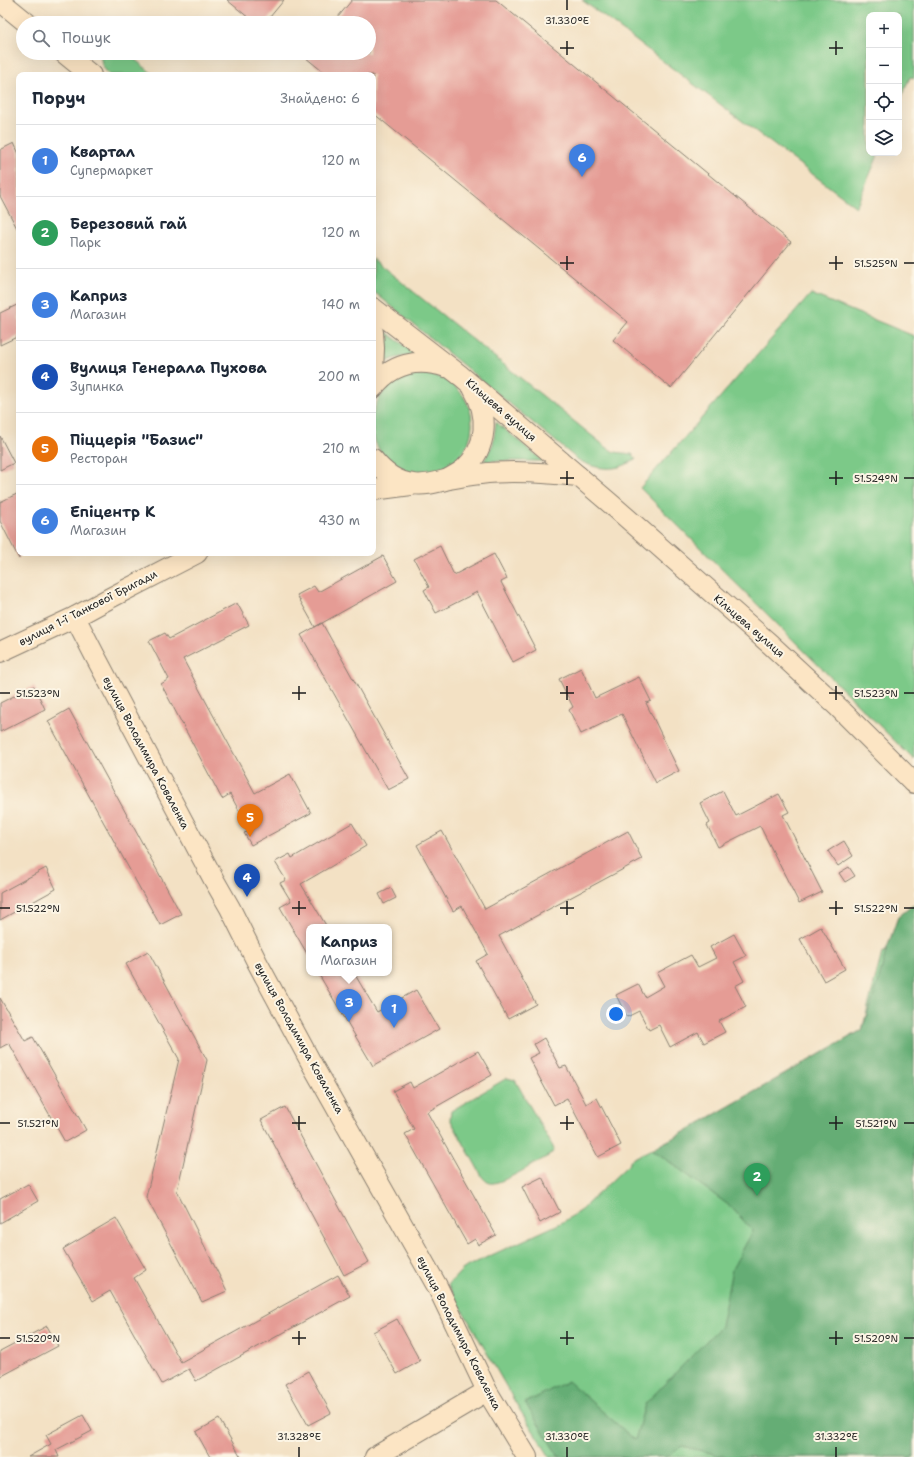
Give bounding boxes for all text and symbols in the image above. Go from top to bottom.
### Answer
map controls [866,12,902,156]
button: + [866,12,902,48]
text: 31.330°E [545,14,589,27]
search box [16,16,376,60]
icon: search [30,27,52,49]
text: Пошук [62,28,111,48]
button: − [866,48,902,84]
button: locate [866,84,902,120]
text: Поруч [32,87,85,109]
text: Знайдено: 6 [280,90,360,107]
button: layers [866,120,902,156]
text: Квартал [70,142,135,162]
pin: 6 [569,144,595,177]
text: 1 [42,152,48,169]
text: 120 m [322,152,360,169]
text: Супермаркет [70,162,153,179]
text: Березовий гай [70,214,187,234]
text: 2 [40,224,50,241]
text: 120 m [322,224,360,241]
text: Парк [70,234,101,251]
text: 51.525°N [854,257,898,270]
text: Каприз [70,286,127,306]
text: 3 [40,296,50,313]
text: 140 m [321,296,360,313]
text: Магазин [70,306,126,323]
text: Вулиця Генерала Пухова [70,358,267,378]
text: 4 [40,368,50,385]
text: 200 m [318,368,360,385]
street label: Кільцева вулиця [462,375,540,445]
text: Зупинка [70,378,124,395]
text: Піццерія "Базис" [70,430,203,450]
text: 5 [41,440,49,457]
text: 210 m [322,440,360,457]
text: Ресторан [70,450,128,467]
text: 51.524°N [854,472,898,485]
text: Епіцентр К [70,502,155,522]
text: 6 [40,512,50,529]
text: 430 m [318,512,360,529]
text: Магазин [70,522,126,539]
street label: вулиця 1-ї Танкової Бригади [16,566,160,650]
street label: Кільцева вулиця [710,591,788,661]
street label: вулиця Володимира Коваленка [99,674,193,832]
text: 51.523°N [16,687,60,700]
text: 51.523°N [854,687,898,700]
pin: 5 [237,804,263,837]
pin: 4 [234,864,260,897]
text: 51.522°N [16,902,60,915]
text: 51.522°N [854,902,898,915]
popup [306,924,392,976]
text: Каприз [320,932,378,952]
text: Магазин [320,952,377,969]
street label: вулиця Володимира Коваленка [251,960,347,1117]
pin: 3 [336,989,362,1022]
pin: 1 [381,995,407,1028]
your location [606,1004,626,1024]
text: 51.521°N [17,1117,59,1130]
text: 51.521°N [855,1117,897,1130]
pin: 2 [744,1163,770,1196]
street label: вулиця Володимира Коваленка [413,1253,505,1413]
text: 51.520°N [16,1332,60,1345]
text: 51.520°N [854,1332,898,1345]
text: 31.328°E [277,1430,321,1443]
text: 31.330°E [545,1430,589,1443]
text: 31.332°E [814,1430,858,1443]

